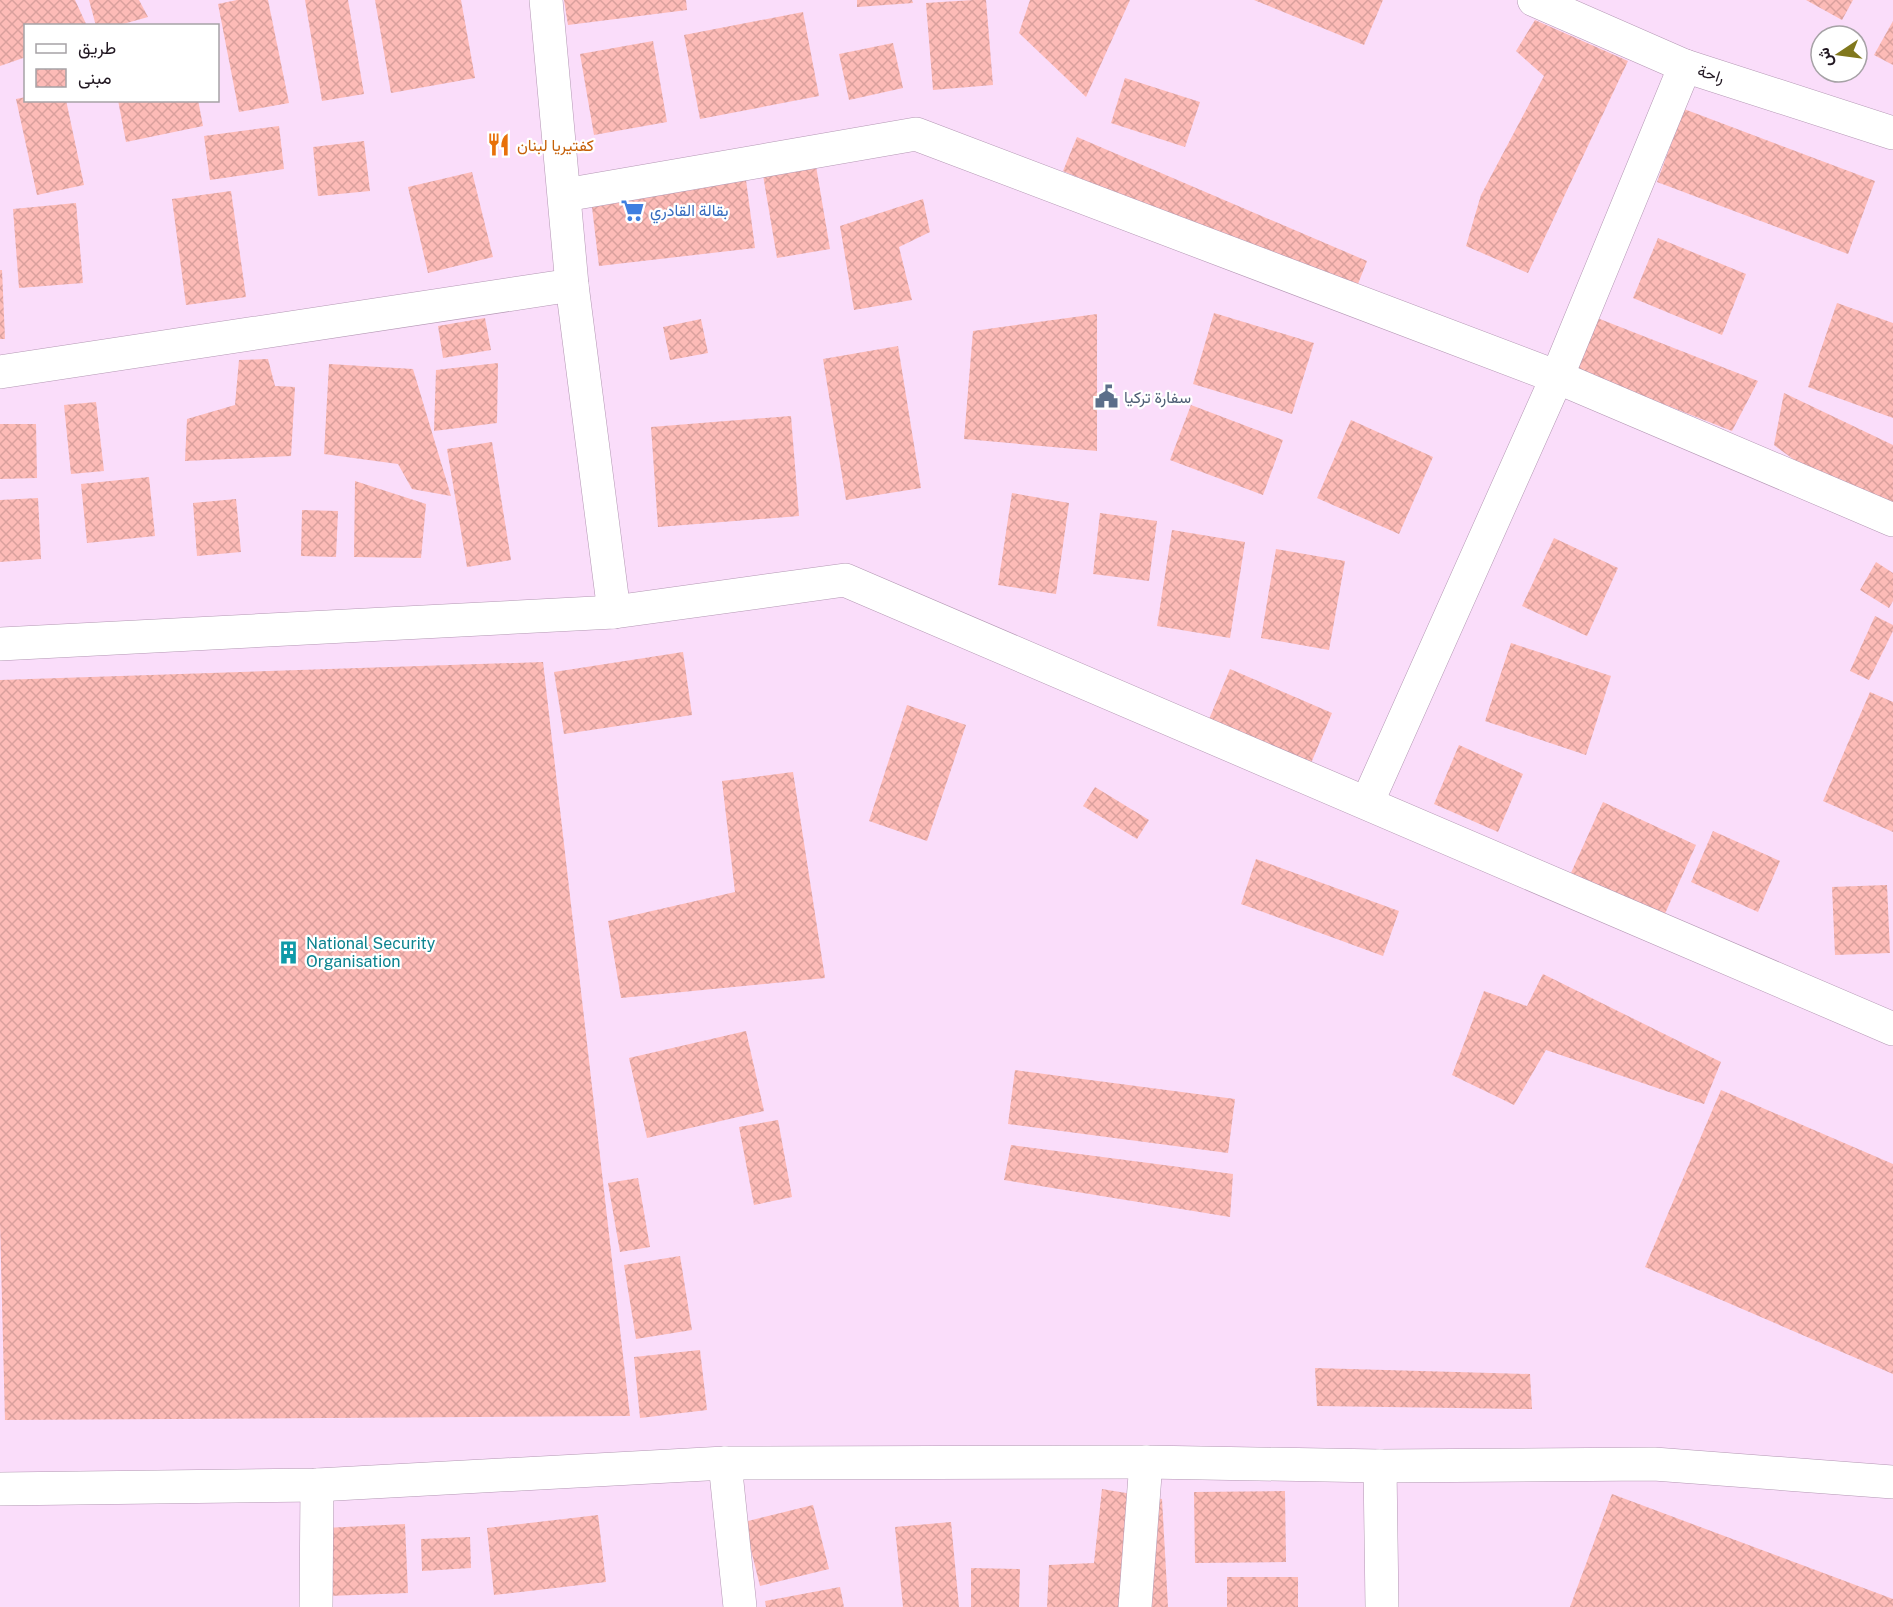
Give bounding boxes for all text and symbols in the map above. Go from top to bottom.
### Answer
legend [24,24,219,102]
north arrow [1809,24,1869,84]
text: طريق [78,37,116,59]
text: ش [1813,46,1836,69]
street label: راحة [1695,61,1727,88]
text: مبنى [78,67,112,89]
restaurant icon: كفتيريا لبنان [486,132,512,158]
place label: كفتيريا لبنان [517,136,594,156]
supermarket icon: بقالة القادري [619,197,645,223]
place label: بقالة القادري [650,201,729,224]
public building icon: سفارة تركيا [1093,384,1119,410]
place label: سفارة تركيا [1124,388,1191,408]
place label: National Security Organisation [306,934,436,971]
building icon: National Security Organisation [275,939,301,965]

